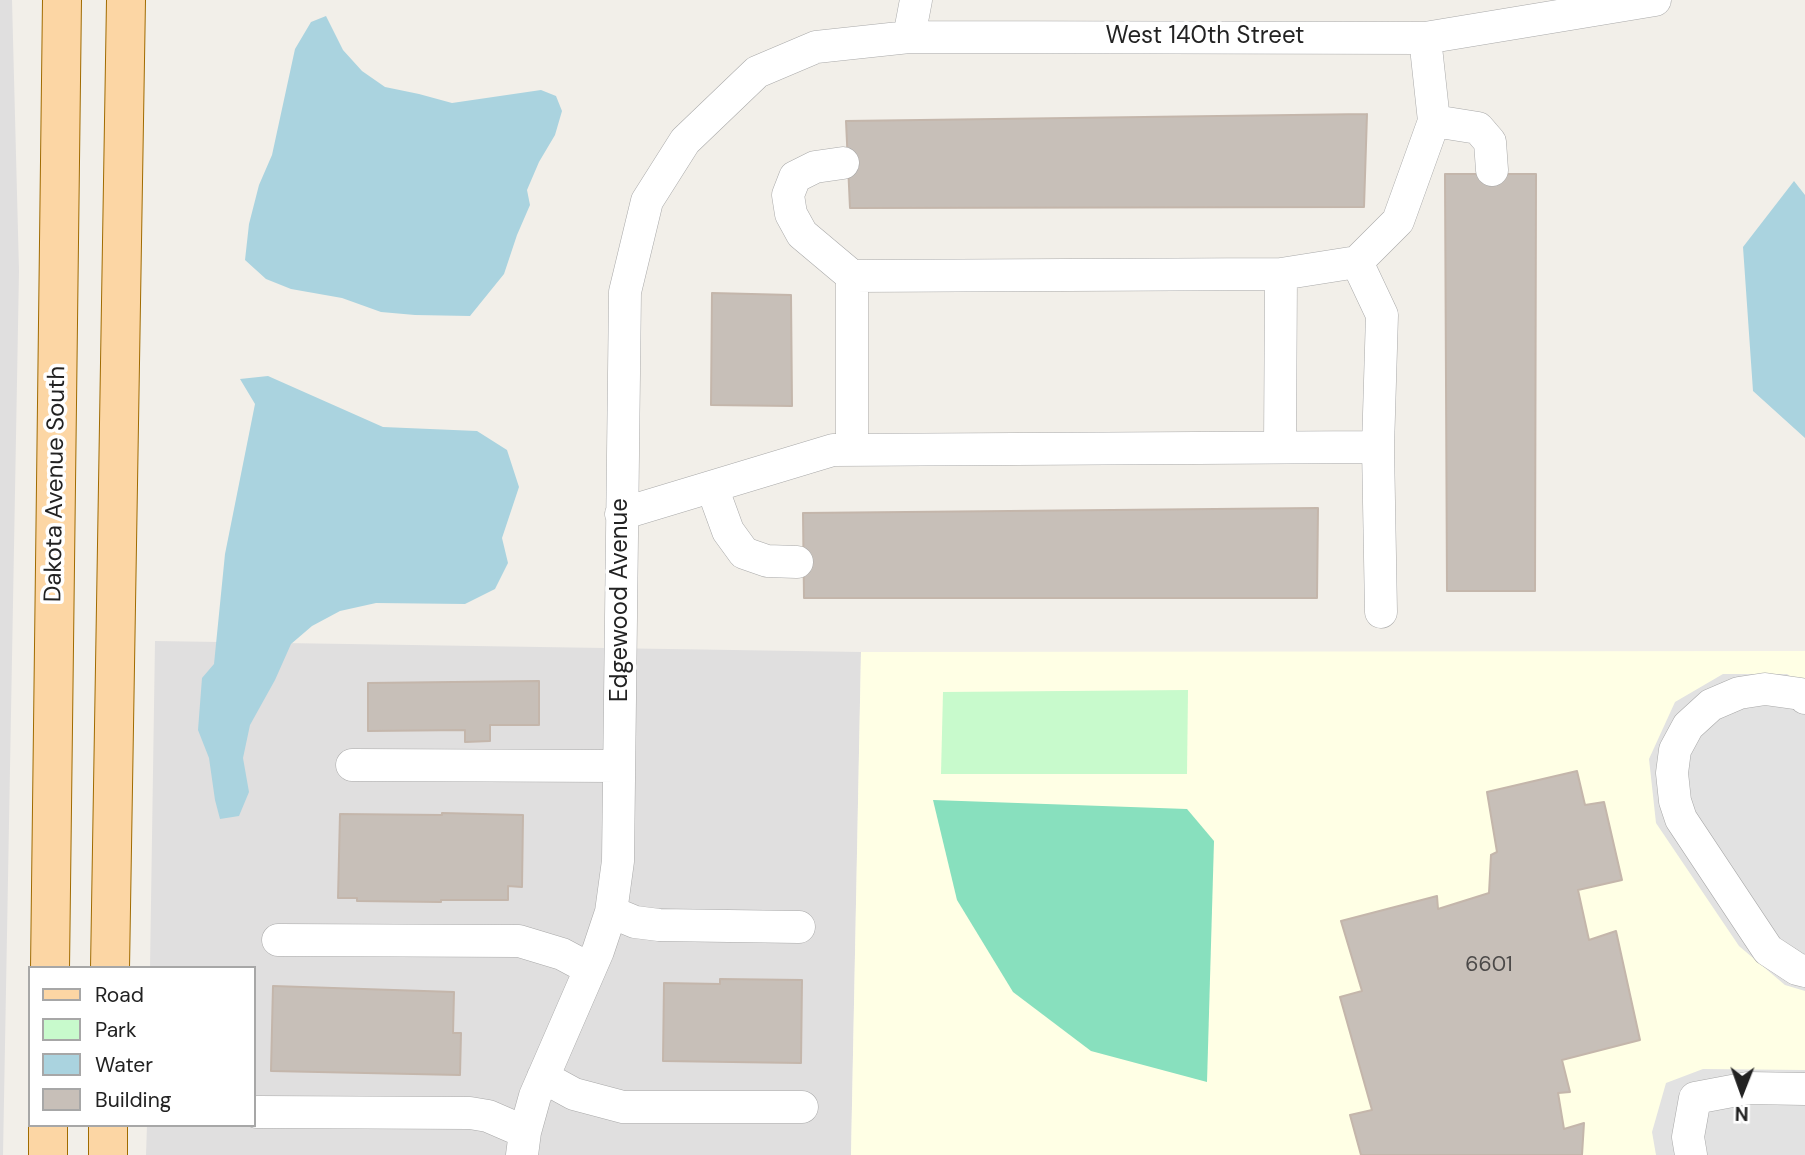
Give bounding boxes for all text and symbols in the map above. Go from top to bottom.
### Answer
street label: West 140th Street [1105,23,1305,51]
street label: Dakota Avenue South [40,366,72,602]
street label: Edgewood Avenue [607,498,635,702]
house number: 6601 [1465,952,1513,978]
legend [28,966,256,1127]
text: Road [95,981,144,1009]
text: Park [95,1016,136,1044]
text: Water [95,1051,153,1079]
north arrow [1707,1057,1777,1127]
text: Building [95,1086,171,1114]
text: N [1734,1101,1749,1126]

